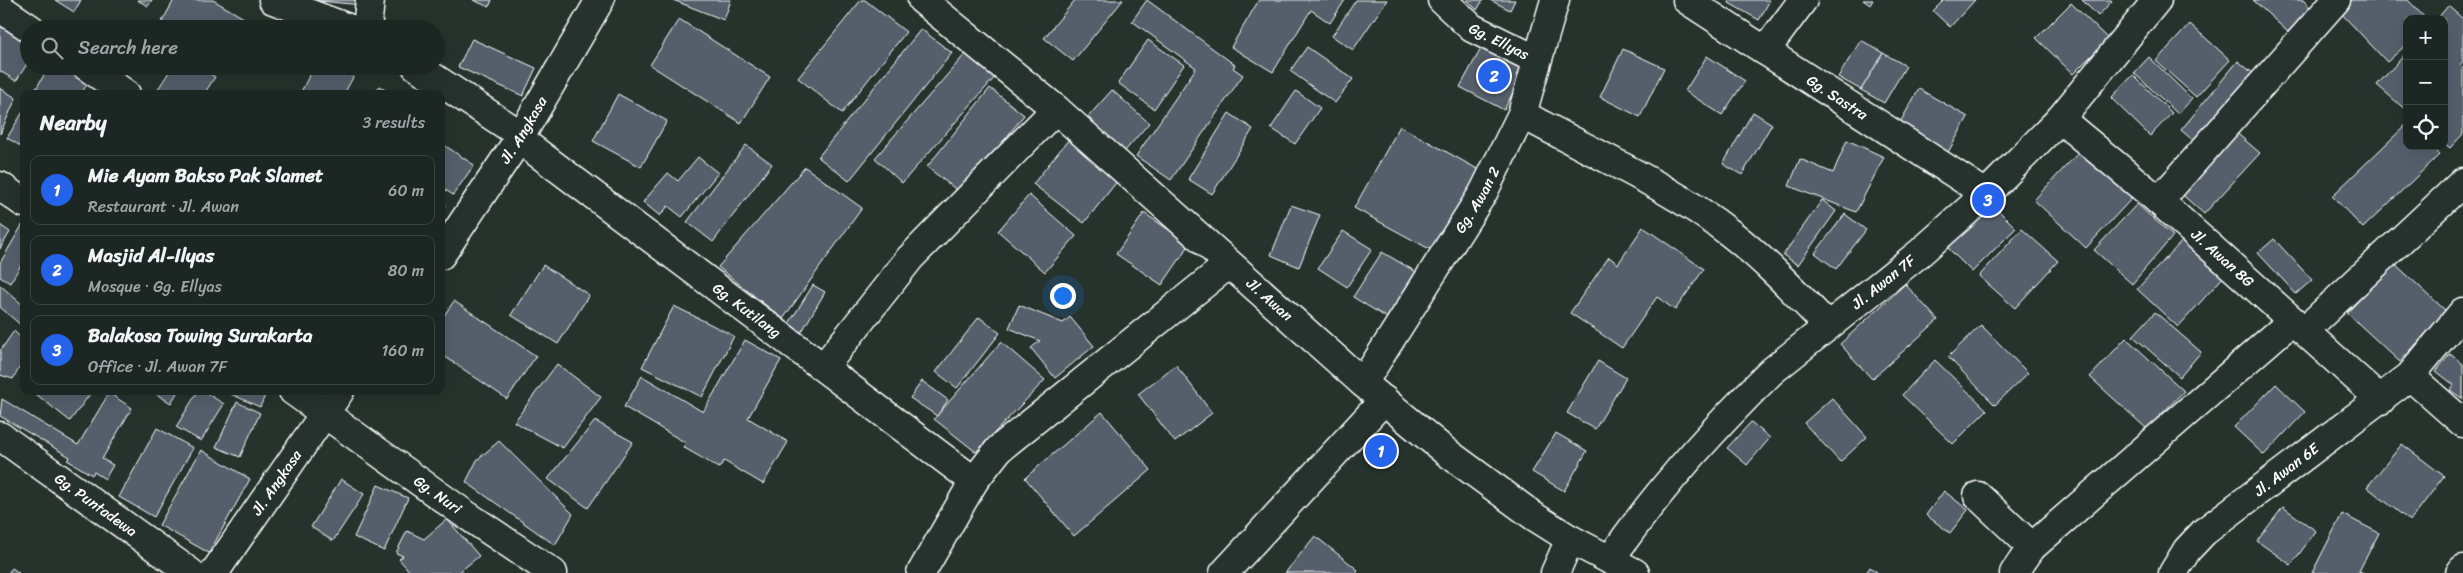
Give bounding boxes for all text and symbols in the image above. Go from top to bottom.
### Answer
street label: Gg. Ellyas [1464,15,1534,67]
map controls [2403,15,2448,150]
button: + [2403,15,2448,60]
search box [20,20,445,75]
text: Search here [78,31,178,64]
icon: search [38,34,66,62]
pin: 2 [1478,57,1510,95]
button: − [2403,60,2448,105]
street label: Gg. Sastra [1801,68,1874,127]
street label: Jl. Angkasa [492,91,555,170]
text: Nearby [40,104,106,142]
button: locate [2403,105,2448,150]
text: 3 results [362,108,425,137]
text: Mie Ayam Bakso Pak Slamet [88,159,323,192]
street label: Gg. Awan 2 [1448,162,1507,239]
text: 1 [54,176,60,205]
text: 60 m [388,176,424,205]
pin: 3 [1972,181,2004,219]
text: Restaurant · Jl. Awan [88,192,239,221]
street label: Jl. Awan 8G [2184,222,2261,294]
text: Masjid Al-Ilyas [88,239,214,272]
street label: Jl. Awan 7F [1845,247,1922,317]
text: 2 [52,256,62,285]
text: 80 m [388,256,424,285]
street label: Jl. Awan [1239,271,1299,328]
text: Mosque · Gg. Ellyas [88,272,222,301]
street label: Gg. Kutilang [707,276,787,345]
your location [1050,283,1076,309]
text: Balakosa Towing Surakarta [88,319,313,352]
text: 3 [53,336,61,365]
text: 160 m [381,336,424,365]
text: Office · Jl. Awan 7F [88,352,227,381]
pin: 1 [1365,432,1397,470]
street label: Jl. Awan 6E [2247,435,2326,504]
street label: Jl. Angkasa [244,444,309,522]
street label: Gg. Puntadewa [49,466,143,544]
street label: Gg. Nuri [408,468,468,521]

